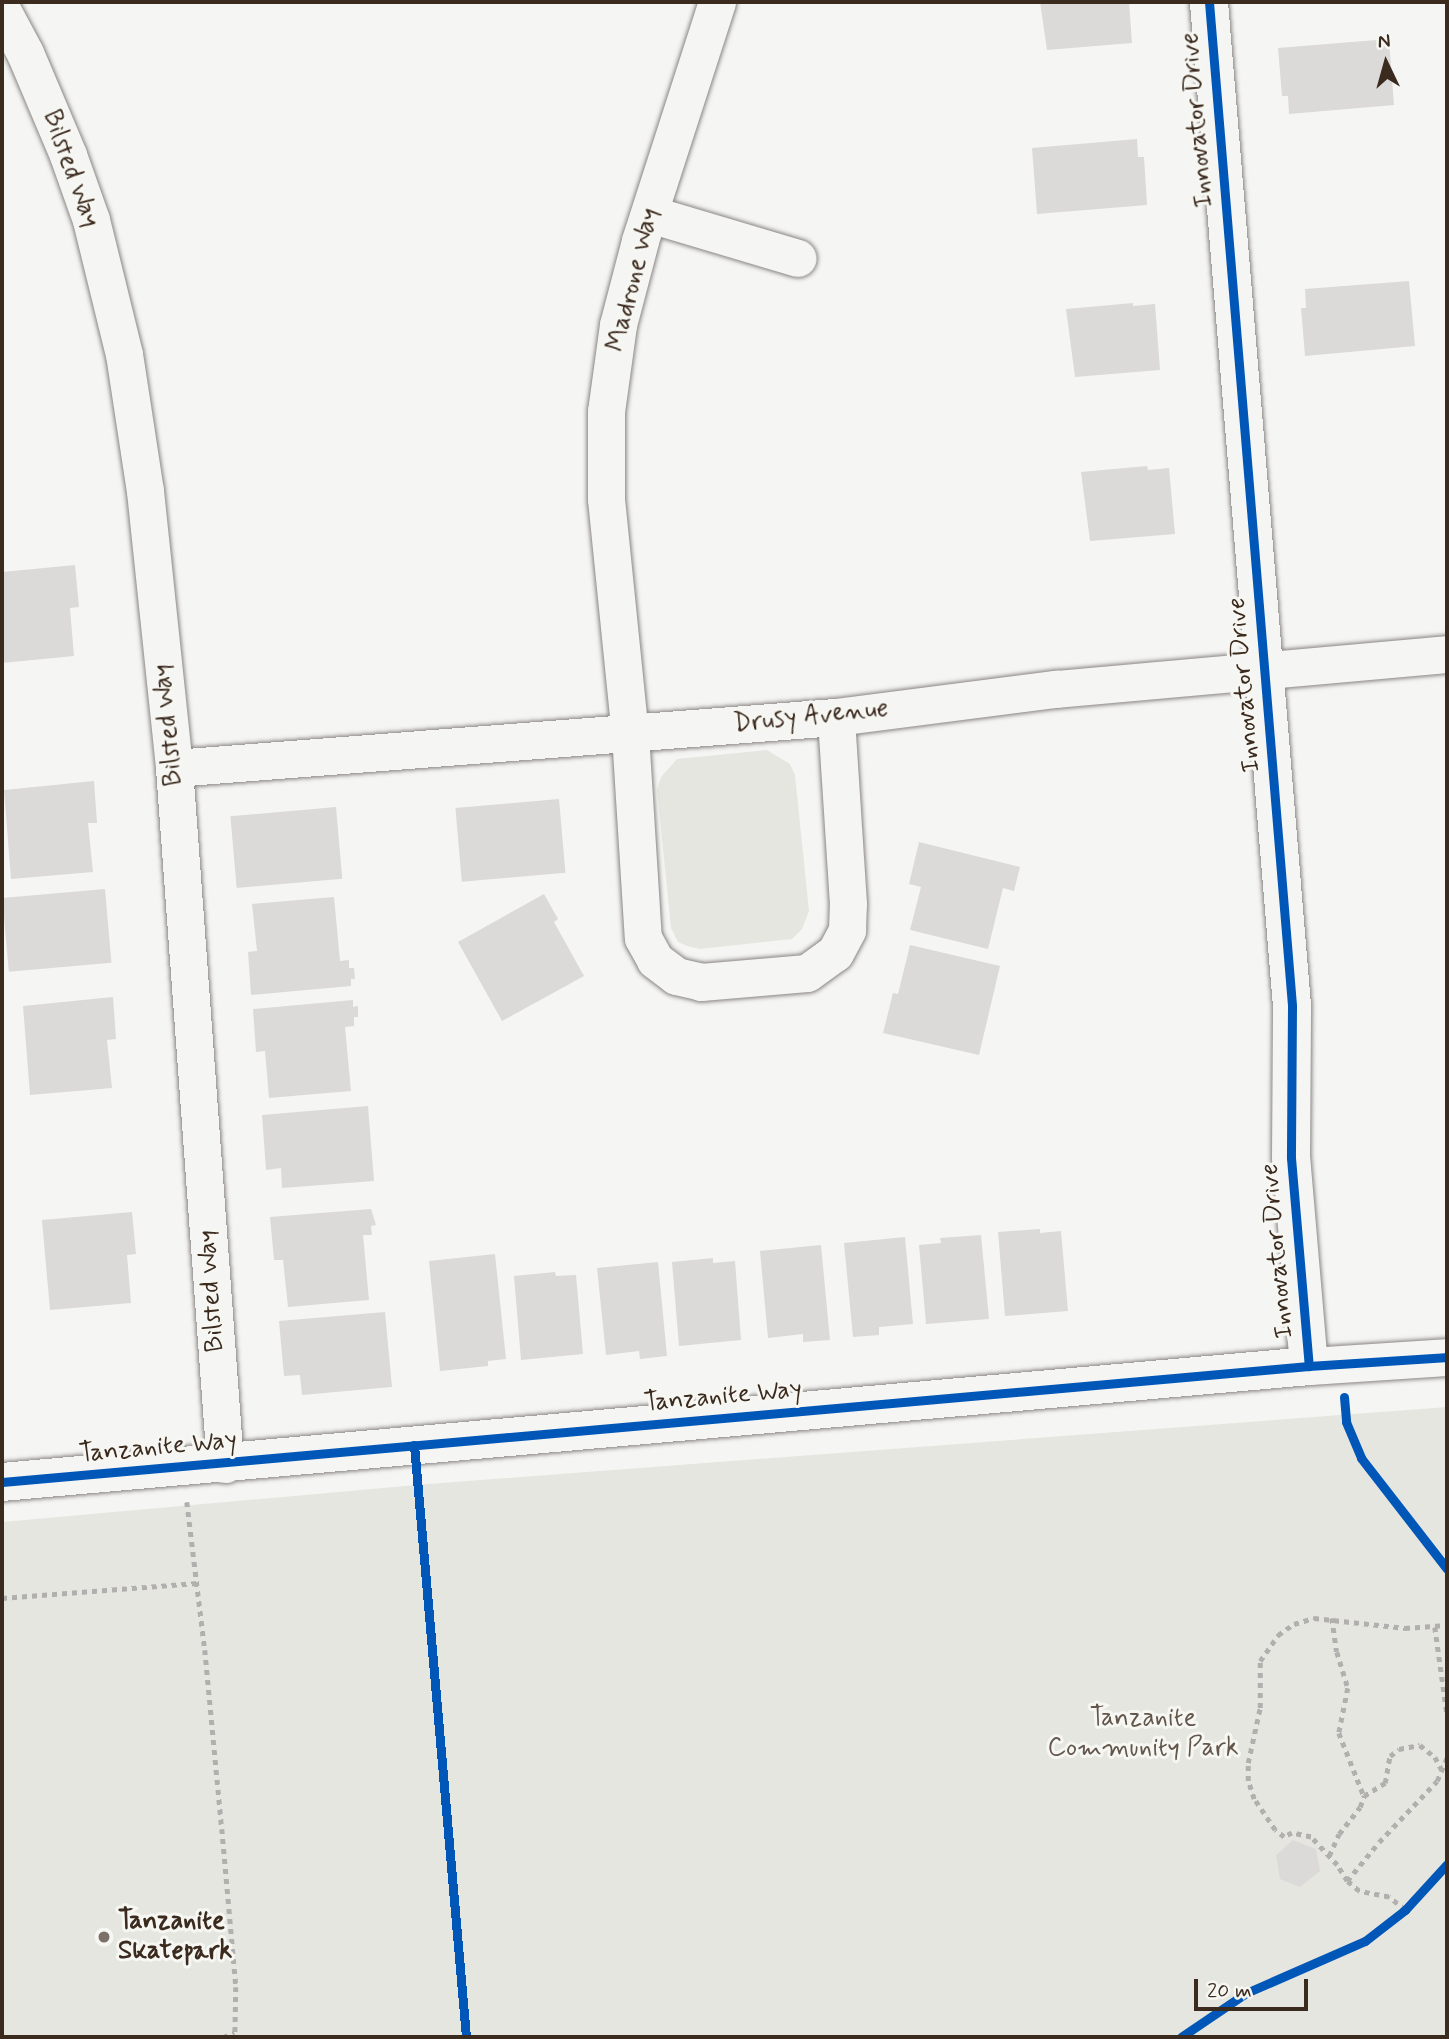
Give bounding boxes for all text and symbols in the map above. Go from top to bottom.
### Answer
north arrow [1351,28,1421,98]
text: N [1377,29,1392,55]
street label: Innovator Drive [1175,32,1221,208]
street label: Bilsted Way [33,103,107,235]
street label: Madrone Way [600,202,668,358]
street label: Innovator Drive [1222,597,1268,773]
street label: Bilsted Way [147,659,191,791]
street label: Drusy Avenue [734,694,888,740]
street label: Innovator Drive [1255,1163,1301,1339]
street label: Bilsted Way [192,1226,232,1356]
street label: Tanzanite Way [640,1374,806,1420]
street label: Tanzanite Way [75,1425,241,1471]
park label: Tanzanite Community Park [1047,1703,1239,1764]
place label: Tanzanite Skatepark [118,1906,232,1968]
marker: Tanzanite Skatepark [96,1929,112,1945]
scale bar [1197,1966,1311,2010]
text: 20 m [1207,1977,1252,2005]

